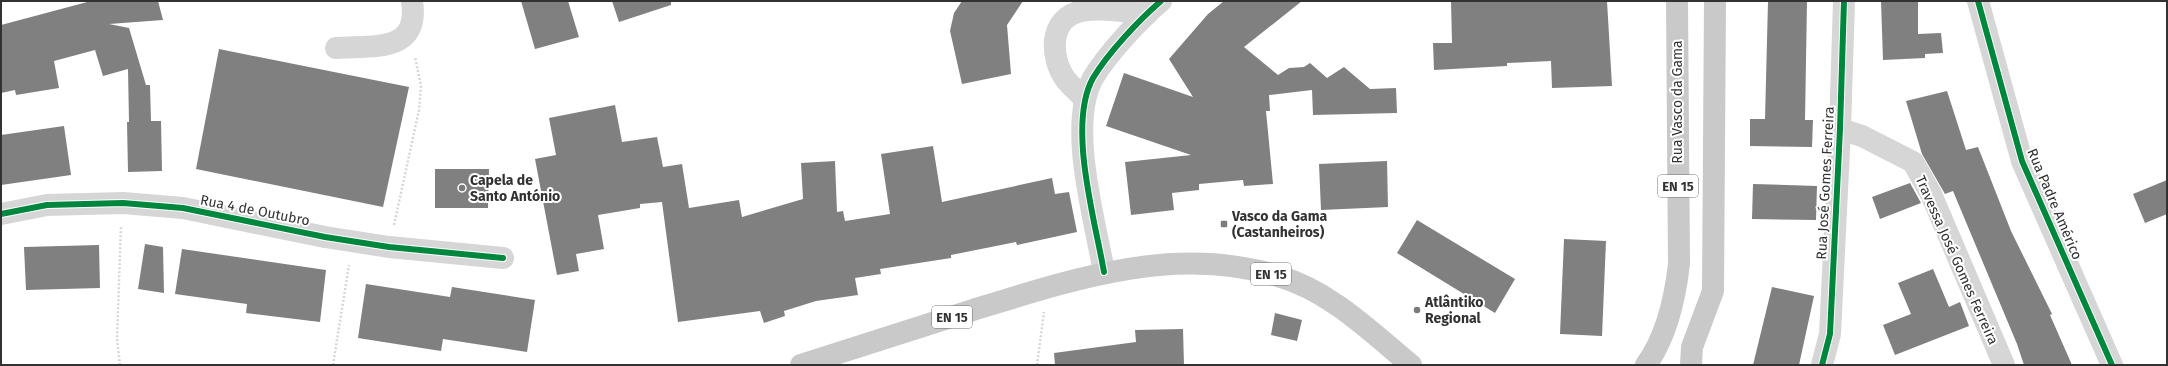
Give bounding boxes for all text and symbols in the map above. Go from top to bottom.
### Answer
street label: Rua Vasco da Gama [1669,40,1686,164]
street label: Rua José Gomes Ferreira [1813,106,1838,260]
street label: Rua Padre Américo [2023,146,2086,262]
place label: Capela de Santo António [470,172,560,205]
street label: Travessa José Gomes Ferreira [1911,173,2002,347]
road number: EN 15 [1658,175,1698,197]
marker: Capela de Santo António [457,183,467,193]
street label: Rua 4 de Outubro [199,192,311,229]
place label: Vasco da Gama (Castanheiros) [1231,208,1328,241]
marker: Vasco da Gama (Castanheiros) [1219,219,1229,229]
road number: EN 15 [1251,263,1291,285]
place label: Atlântiko Regional [1424,294,1483,327]
marker: Atlântiko Regional [1412,305,1422,315]
road number: EN 15 [932,306,972,328]

